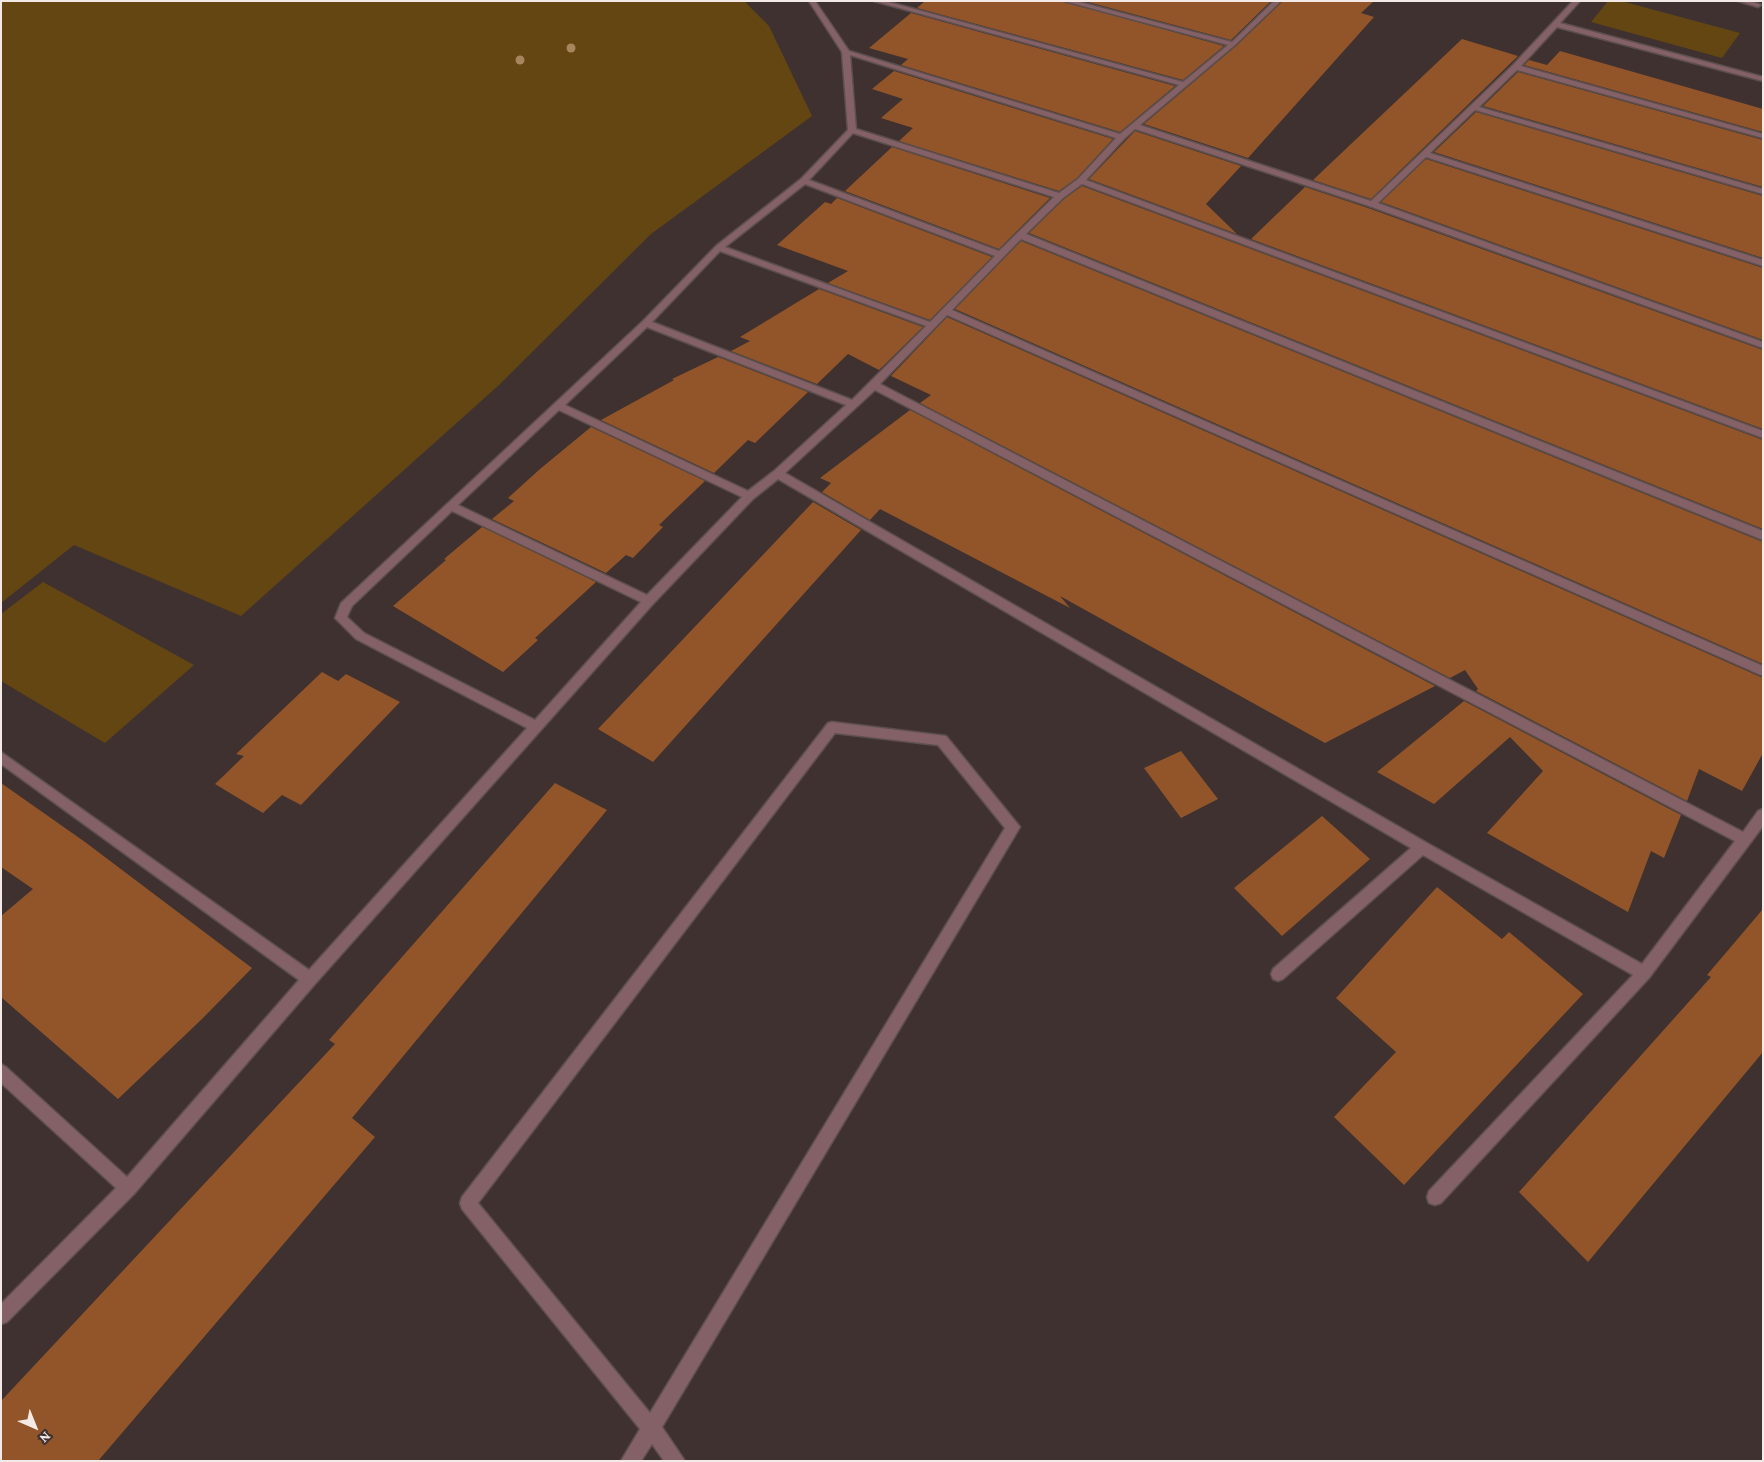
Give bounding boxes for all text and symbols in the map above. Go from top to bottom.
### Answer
north arrow [10,1402,60,1452]
text: N [36,1429,54,1447]

